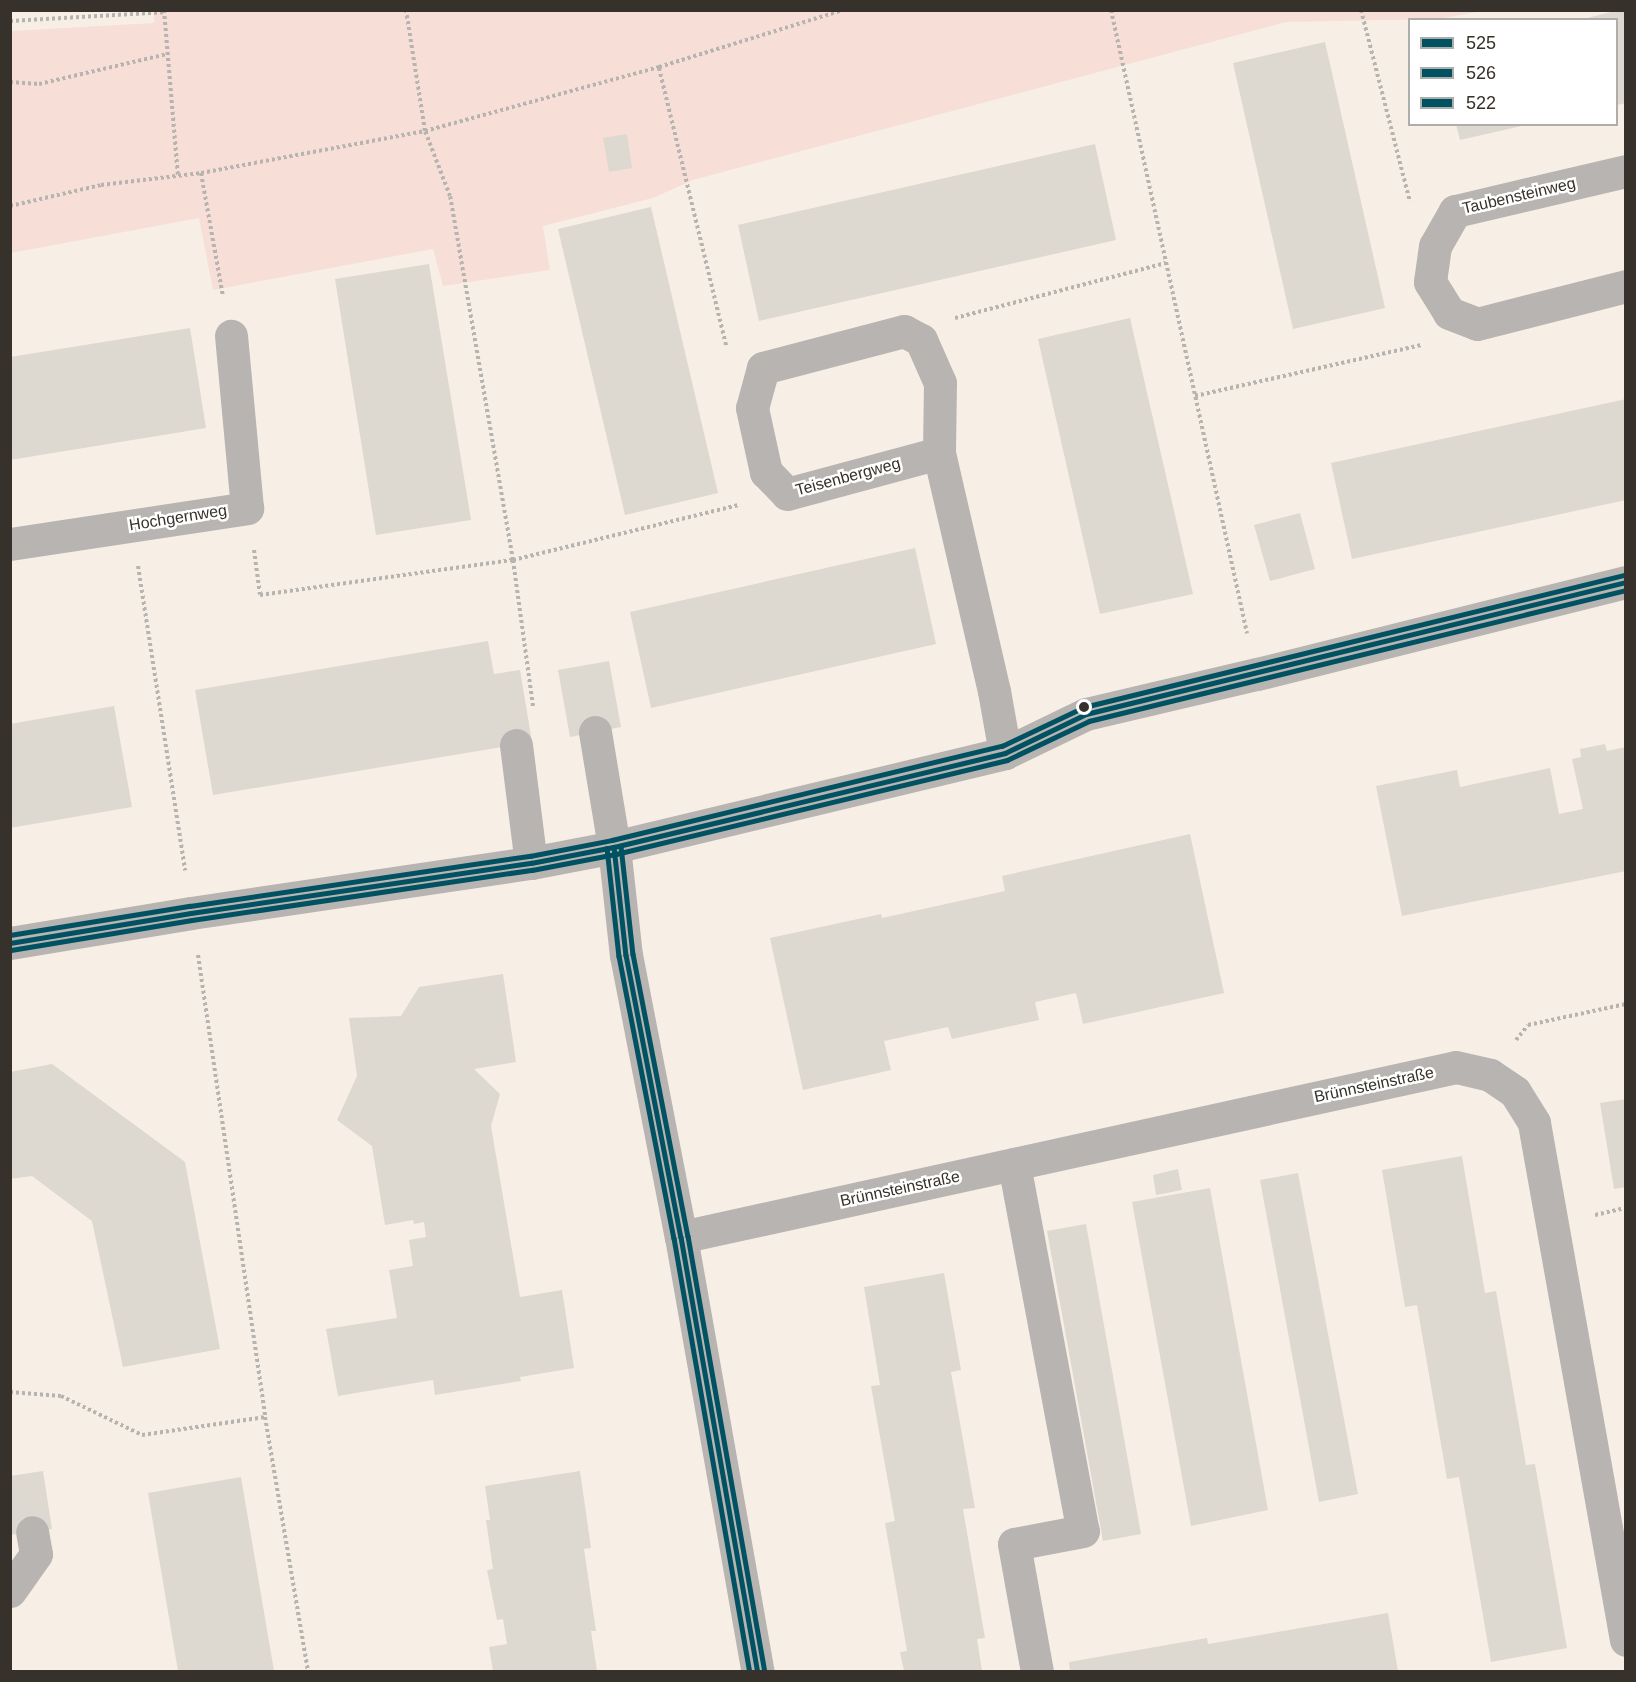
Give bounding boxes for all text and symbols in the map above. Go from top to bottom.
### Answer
legend [1408,18,1618,126]
text: 525 [1466,33,1496,53]
text: 526 [1466,63,1496,83]
text: 522 [1466,93,1496,113]
street label: Taubensteinweg [1461,174,1577,218]
street label: Teisenbergweg [794,454,902,500]
street label: Hochgernweg [128,501,228,535]
unlabelled marker [1078,701,1090,713]
street label: Brünnsteinstraße [1312,1063,1436,1107]
street label: Brünnsteinstraße [838,1167,962,1211]

